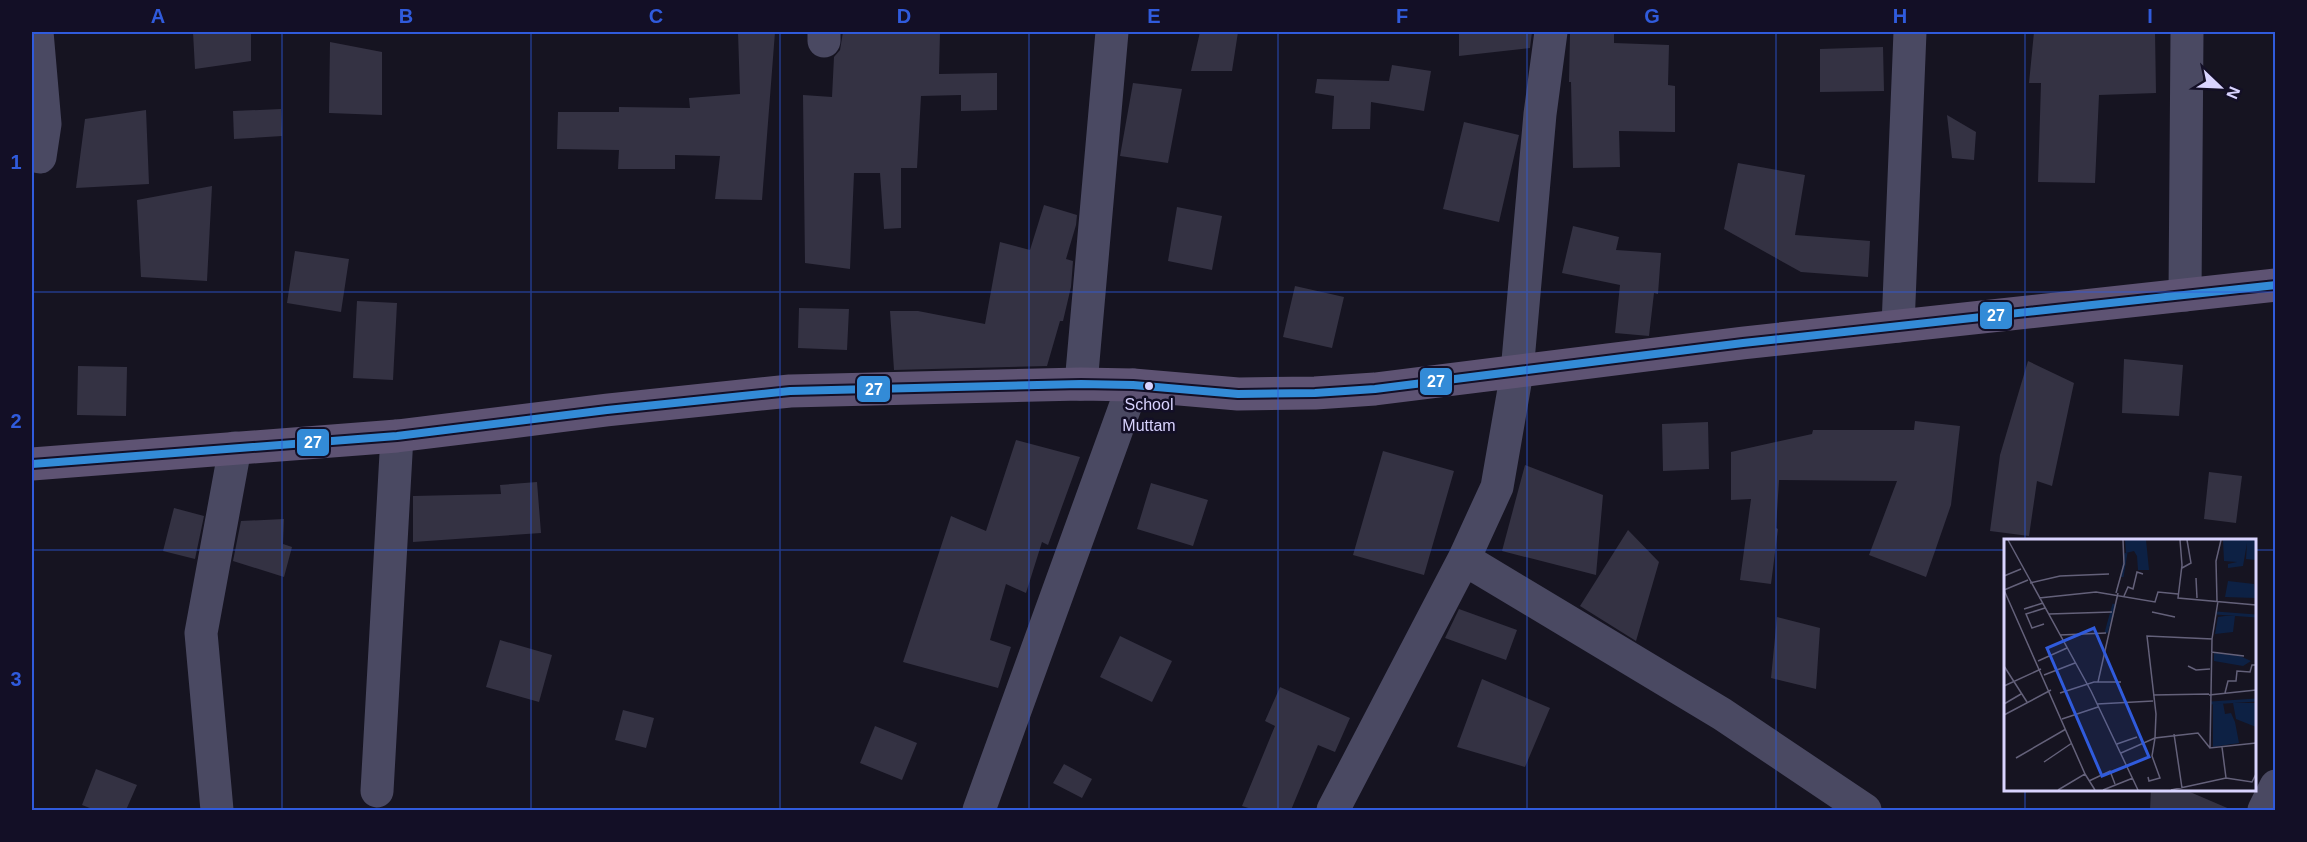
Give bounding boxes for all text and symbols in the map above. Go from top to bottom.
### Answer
text: A [151,5,165,27]
text: B [399,5,413,27]
text: C [649,5,663,27]
text: D [897,5,911,27]
text: E [1147,5,1161,27]
text: F [1396,5,1408,27]
text: G [1644,5,1660,27]
text: H [1893,5,1907,27]
text: I [2147,5,2153,27]
north arrow [2190,57,2250,117]
text: N [2223,84,2243,101]
text: 1 [10,151,22,173]
line badge: 27 [1979,301,2013,330]
text: 27 [1987,307,2005,324]
line badge: 27 [1419,367,1453,396]
text: 27 [1427,373,1445,390]
line badge: 27 [856,375,891,403]
marker: School Muttam [1143,380,1155,392]
text: 27 [865,381,883,398]
place label: School Muttam [1122,396,1176,434]
text: 2 [10,410,22,432]
line badge: 27 [296,428,330,457]
text: 27 [304,434,322,451]
inset map [2004,539,2256,791]
text: 3 [10,668,22,690]

